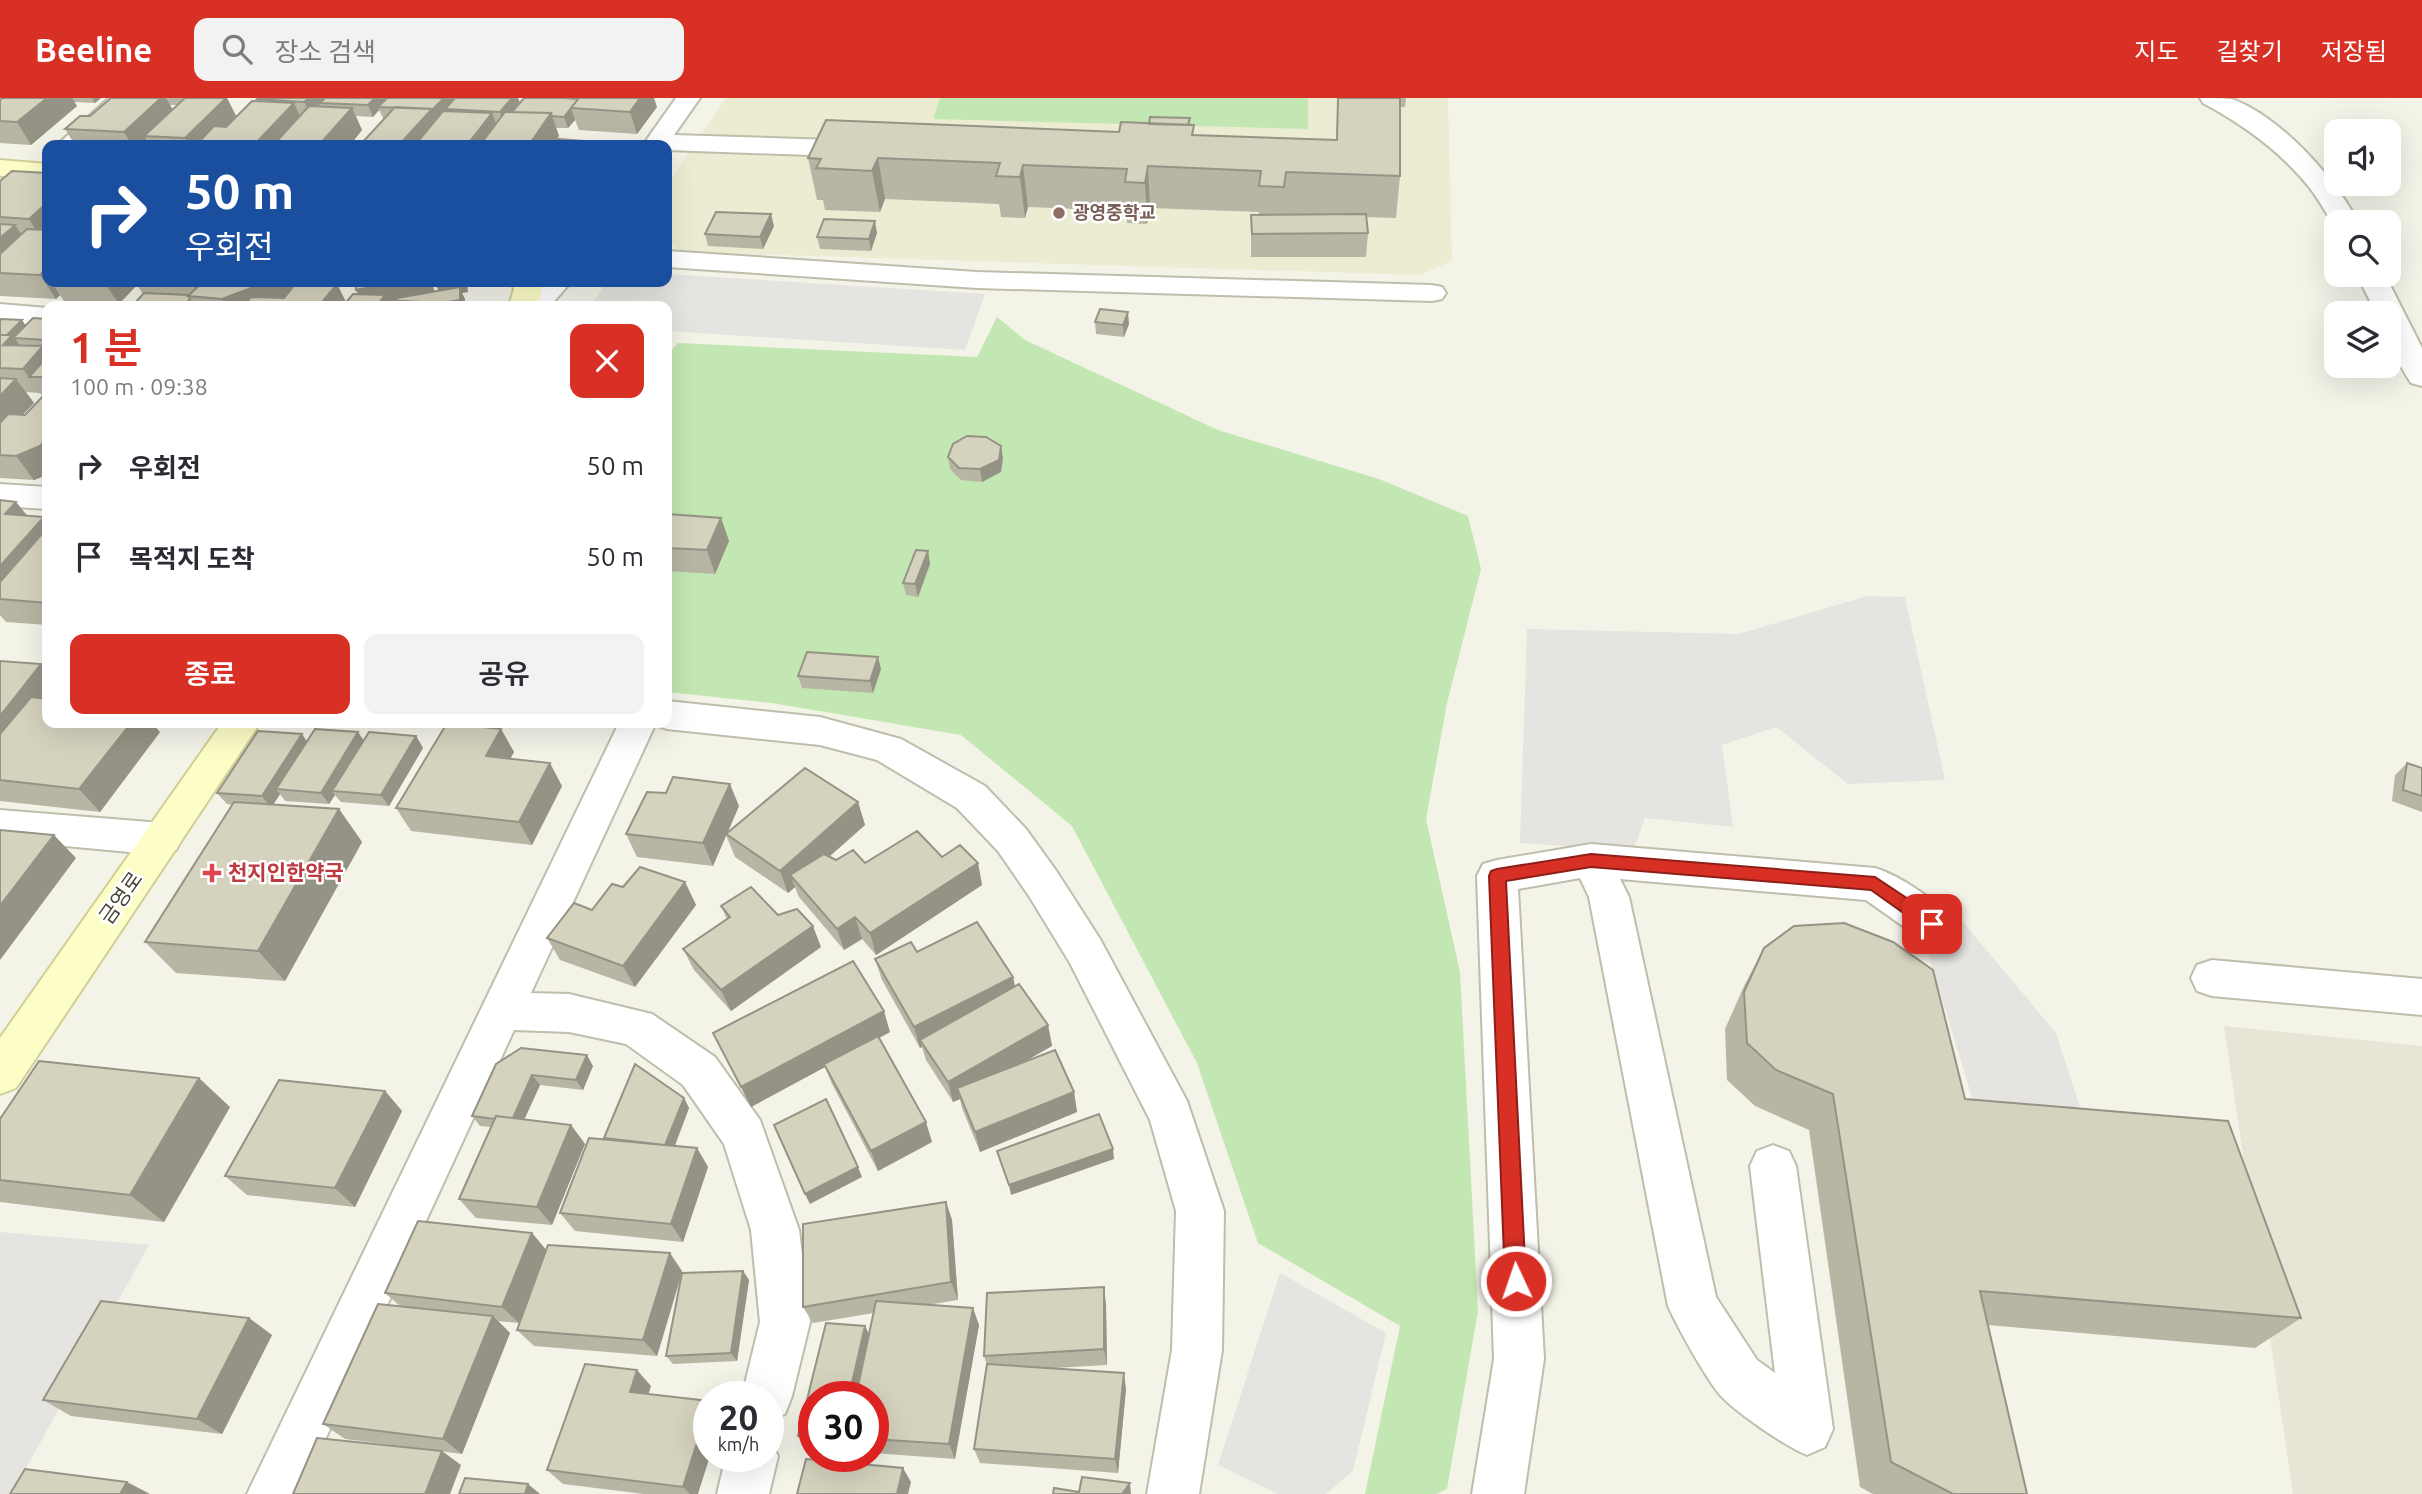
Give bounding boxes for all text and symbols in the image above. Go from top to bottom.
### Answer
search box [194,18,684,81]
icon: search [218,30,256,68]
text: Beeline [35,31,152,68]
text: 장소 검색 [274,37,376,66]
text: 지도 [2134,38,2179,65]
text: 길찾기 [2217,38,2283,65]
text: 저장됨 [2321,38,2387,65]
map controls [2324,119,2401,378]
button: sound [2324,119,2401,196]
text: 50 m [185,163,294,218]
icon: right [70,168,161,259]
place label: 광영중학교 [1073,202,1156,222]
marker: 광영중학교 [1051,205,1067,221]
button: search [2324,210,2401,287]
text: 우회전 [185,228,273,264]
button: layers [2324,301,2401,378]
text: 1 분 [70,324,142,371]
button: close [570,324,644,398]
text: 100 m · 09:38 [70,374,208,399]
icon: right [70,447,108,485]
text: 50 m [586,451,644,480]
text: 우회전 [129,453,201,482]
icon: arrive [70,538,108,576]
text: 50 m [586,542,644,571]
text: 목적지 도착 [129,544,255,573]
button: 종료 [70,634,350,714]
button: 공유 [364,634,644,714]
place label: 천지인한약국 [228,860,344,884]
marker: 천지인한약국 [202,863,222,883]
street label: 금영로 [94,867,147,928]
pin [1902,894,1962,954]
icon: arrive [1913,905,1951,943]
position arrow [1479,1244,1553,1318]
speed limit sign: 30 [798,1381,889,1472]
text: 20 [719,1397,758,1437]
text: km/h [718,1434,759,1454]

